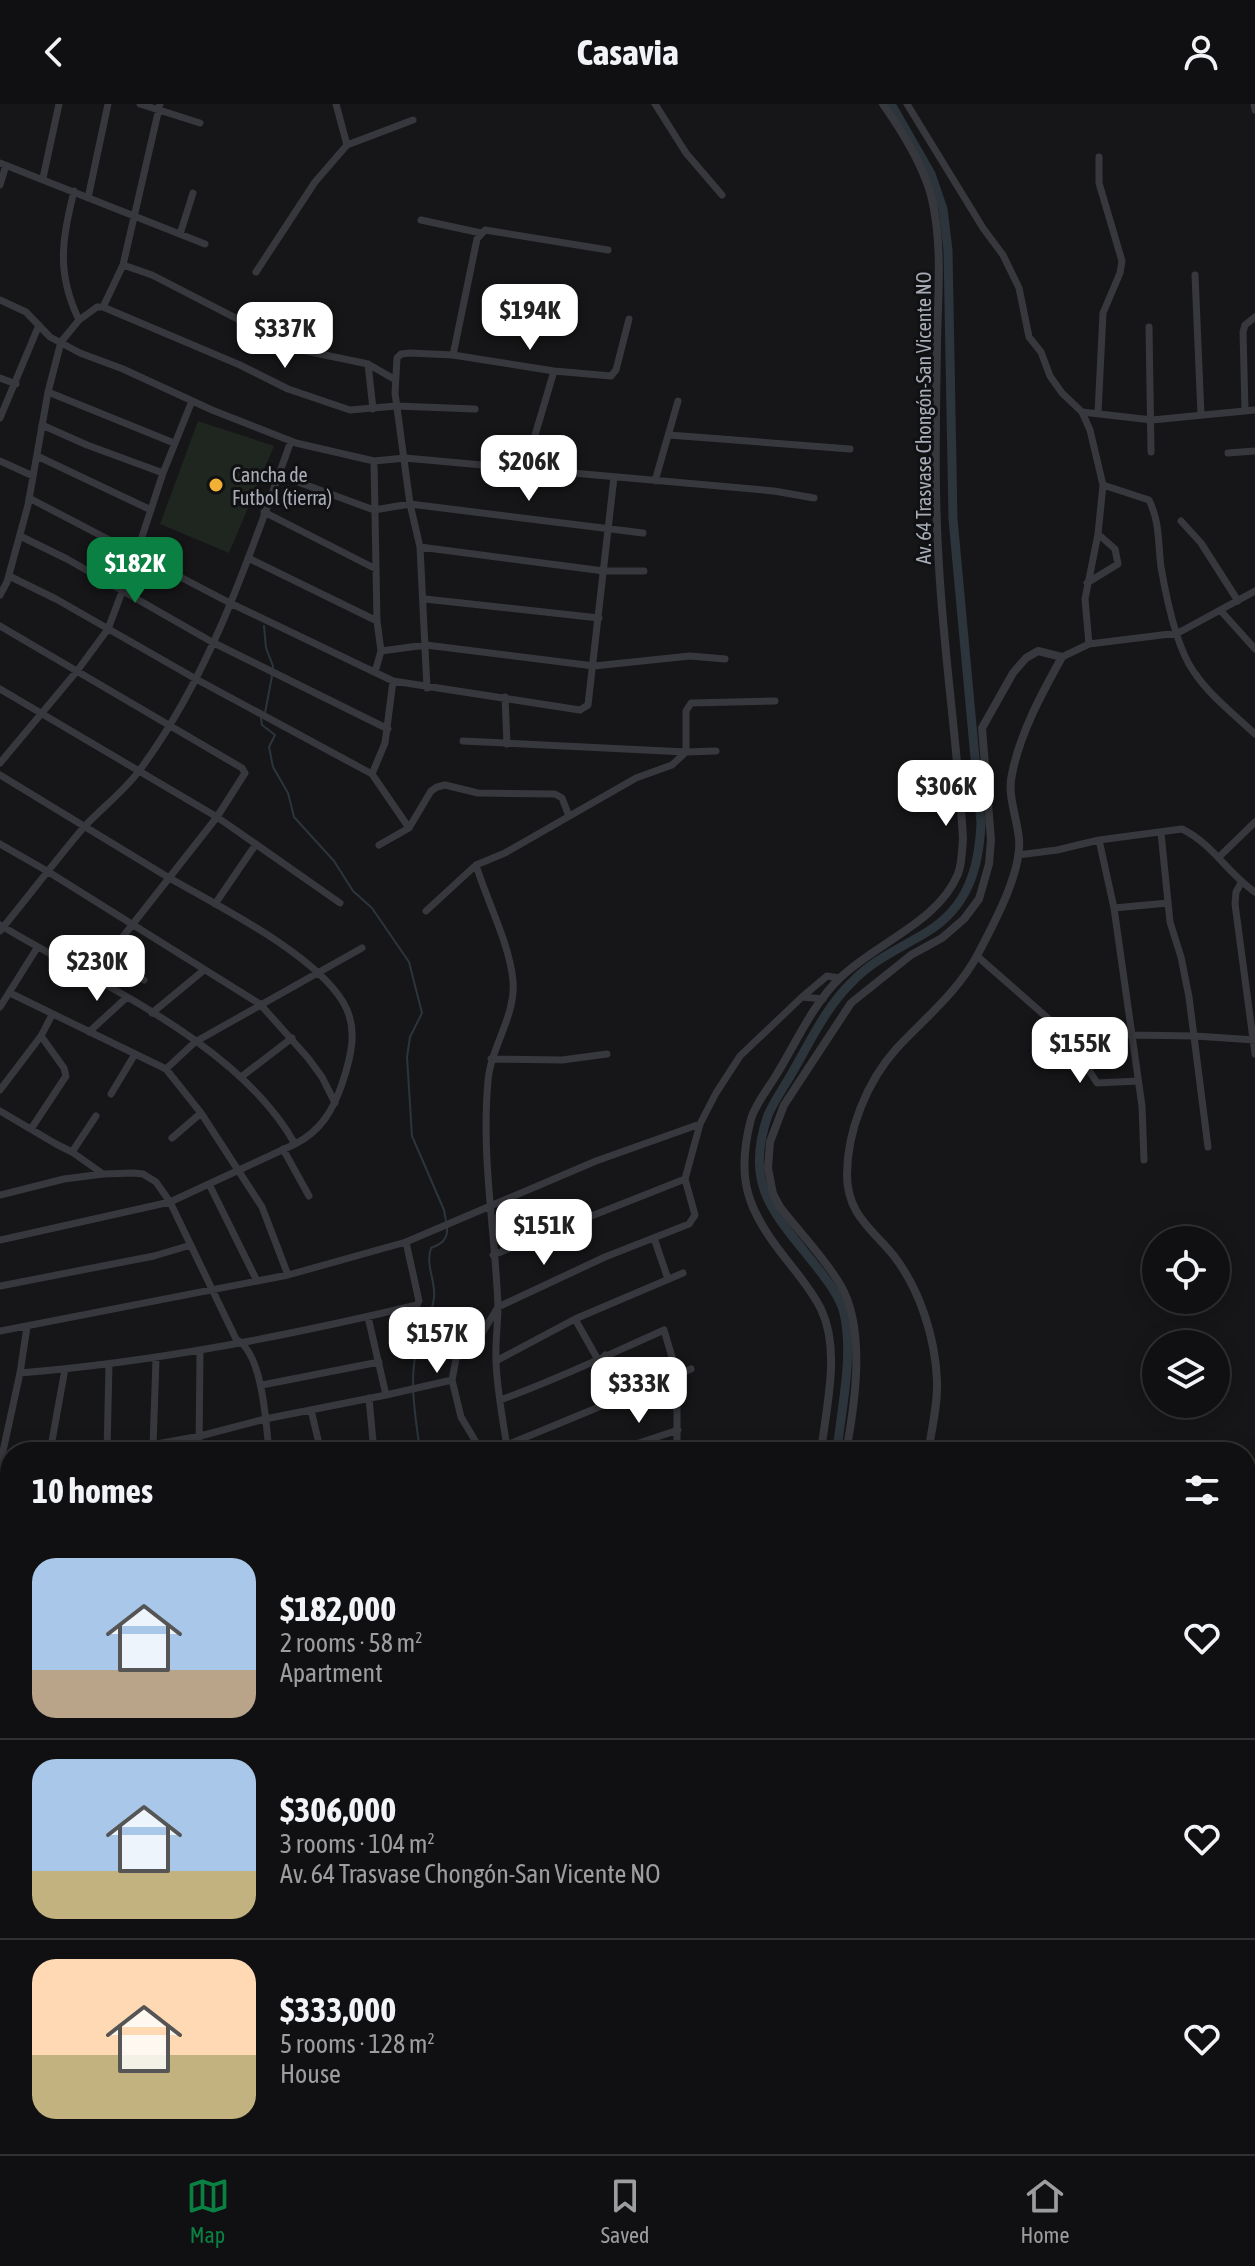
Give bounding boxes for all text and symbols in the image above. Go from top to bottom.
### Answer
icon: back [32,30,76,74]
icon: person [1179,30,1223,74]
text: Casavia [576,31,679,73]
street label: Av. 64 Trasvase Chongón-San Vicente NO [912,272,935,564]
pin: $194K [474,284,586,352]
text: $194K [500,295,560,325]
pin: $337K [229,302,341,370]
text: $337K [255,313,315,343]
pin: $206K [473,435,585,503]
text: $206K [499,446,559,476]
place label: Cancha de Futbol (tierra) [232,463,332,509]
marker: Cancha de Futbol (tierra) [207,476,225,494]
pin: $182K [79,537,191,605]
text: $182K [105,548,165,578]
pin: $306K [890,760,1002,828]
text: $306K [916,771,976,801]
pin: $230K [41,935,153,1003]
text: $230K [67,946,127,976]
pin: $155K [1024,1017,1136,1085]
text: $155K [1050,1028,1110,1058]
pin: $151K [488,1199,600,1267]
text: $151K [514,1210,574,1240]
map controls [1142,1226,1230,1418]
button: locate [1142,1226,1230,1314]
pin: $157K [381,1307,493,1375]
text: $157K [407,1318,467,1348]
button: layers [1142,1330,1230,1418]
pin: $333K [583,1357,695,1425]
text: $333K [609,1368,669,1398]
icon: filters [1180,1468,1224,1512]
text: 10 homes [32,1471,153,1510]
text: $182,000 [280,1589,396,1628]
icon: home [96,1590,192,1686]
icon: heart [1180,1616,1224,1660]
text: 2 rooms · 58 m² [280,1628,422,1658]
text: Apartment [280,1658,383,1688]
text: $306,000 [280,1790,396,1829]
icon: home [96,1791,192,1887]
icon: heart [1180,1817,1224,1861]
text: 3 rooms · 104 m² [280,1829,435,1859]
text: Av. 64 Trasvase Chongón-San Vicente NO [280,1859,660,1889]
text: $333,000 [280,1990,396,2029]
icon: home [96,1991,192,2087]
icon: heart [1180,2017,1224,2061]
text: 5 rooms · 128 m² [280,2029,435,2059]
text: House [280,2059,341,2089]
tab: Map [186,2174,230,2248]
tab: Saved [601,2174,649,2248]
tab: Home [1020,2174,1069,2248]

